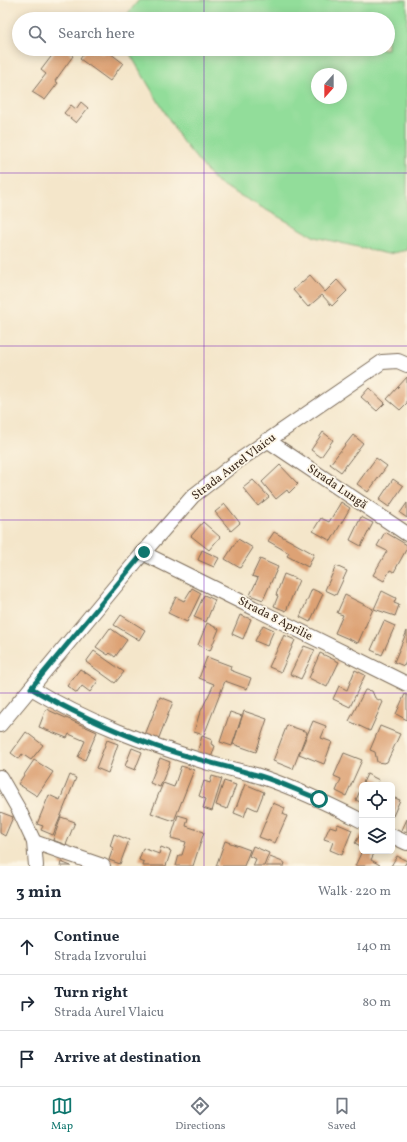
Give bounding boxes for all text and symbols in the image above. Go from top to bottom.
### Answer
search box [12,12,395,56]
icon: search [26,23,48,45]
text: Search here [58,24,135,45]
north arrow [311,68,347,104]
street label: Strada Aurel Vlaicu [189,430,280,504]
street label: Strada Lungă [304,461,370,513]
route end [135,543,153,561]
street label: Strada 8 Aprilie [235,593,315,645]
map controls [359,782,395,854]
button: locate [359,782,395,818]
route start [310,790,328,808]
button: layers [359,818,395,854]
text: 3 min [16,881,62,904]
text: Walk · 220 m [318,883,391,901]
text: Continue [54,927,119,948]
icon: ahead [16,936,38,958]
text: 140 m [357,938,391,956]
text: Strada Izvorului [54,948,147,966]
text: Turn right [54,983,128,1004]
icon: right [16,992,38,1014]
text: 80 m [362,994,391,1012]
text: Strada Aurel Vlaicu [54,1004,164,1022]
icon: arrive [16,1048,38,1070]
text: Arrive at destination [54,1048,201,1069]
tab: Map [51,1095,73,1134]
tab: Directions [175,1095,226,1134]
tab: Saved [328,1095,356,1134]

